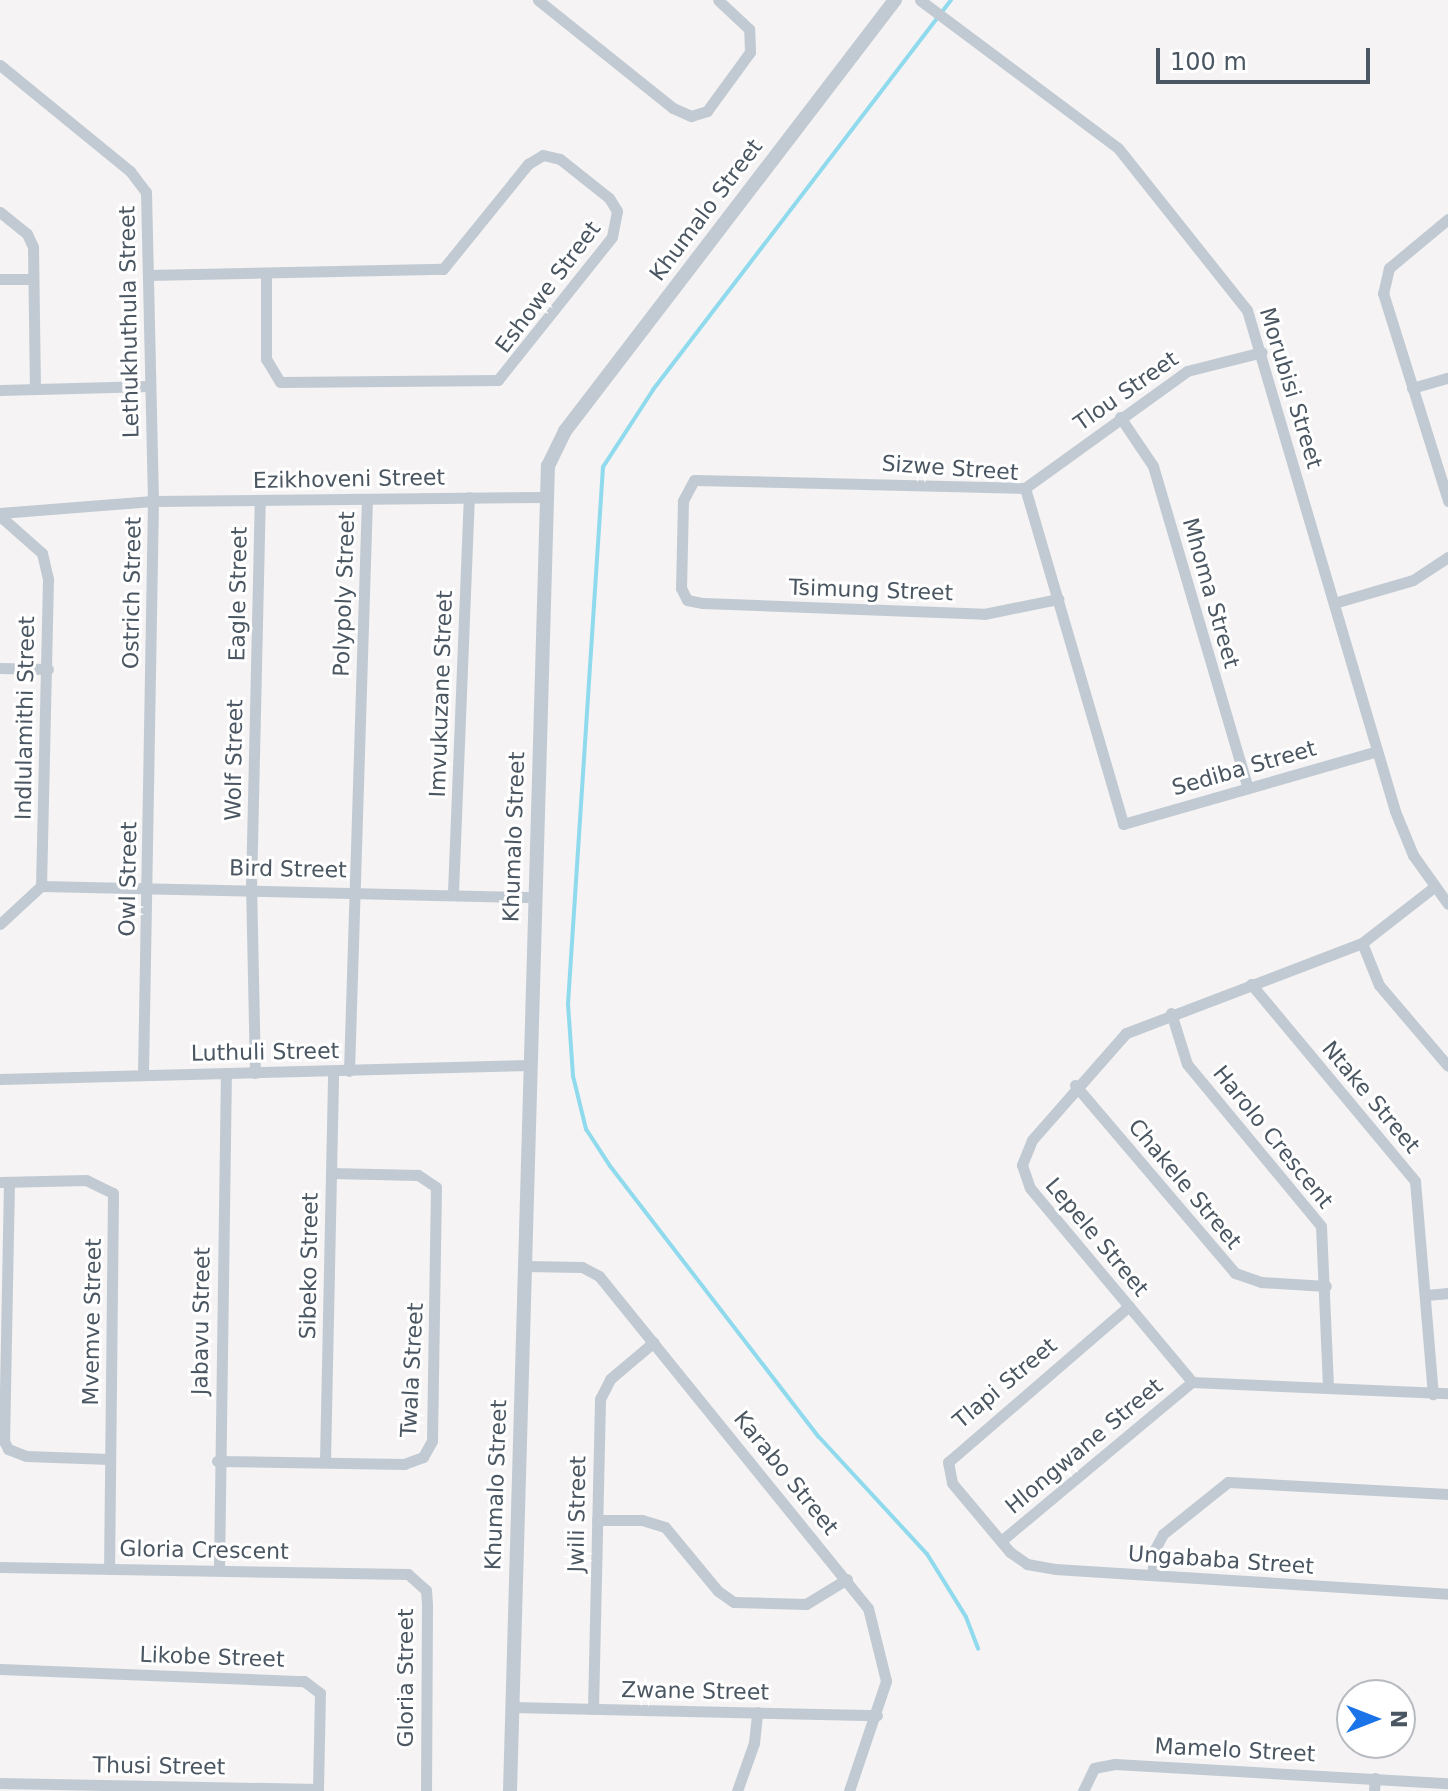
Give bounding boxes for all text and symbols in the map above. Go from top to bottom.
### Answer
scale bar [1160,32,1374,82]
text: 100 m [1170,48,1247,76]
street label: Khumalo Street [644,134,768,286]
street label: Lethukhuthula Street [114,206,144,438]
street label: Eshowe Street [490,216,606,358]
street label: Morubisi Street [1254,304,1328,472]
street label: Tlou Street [1069,346,1183,436]
street label: Sizwe Street [881,450,1019,486]
street label: Ezikhoveni Street [253,464,445,494]
street label: Polypoly Street [328,511,360,677]
street label: Mhoma Street [1177,515,1245,671]
street label: Ostrich Street [117,517,147,669]
street label: Eagle Street [224,526,252,662]
street label: Tsimung Street [788,574,954,606]
street label: Imvukuzane Street [424,590,458,798]
street label: Indlulamithi Street [10,616,40,820]
street label: Wolf Street [220,699,248,821]
street label: Sediba Street [1169,735,1319,801]
street label: Khumalo Street [498,751,530,923]
street label: Owl Street [114,821,142,937]
street label: Bird Street [229,855,347,883]
street label: Ntake Street [1317,1036,1425,1158]
street label: Luthuli Street [191,1038,339,1066]
street label: Harolo Crescent [1207,1060,1339,1214]
street label: Chakele Street [1123,1114,1247,1254]
street label: Lepele Street [1040,1172,1154,1302]
street label: Sibeko Street [295,1192,323,1340]
street label: Mvemve Street [77,1238,107,1406]
street label: Jabavu Street [187,1247,215,1395]
street label: Twala Street [395,1302,429,1438]
street label: Tlapi Street [948,1332,1062,1434]
street label: Hlongwane Street [1000,1373,1168,1519]
street label: Khumalo Street [480,1399,512,1571]
street label: Karabo Street [728,1406,844,1540]
street label: Jwili Street [563,1455,591,1573]
street label: Gloria Crescent [119,1535,289,1565]
street label: Ungababa Street [1127,1540,1315,1580]
street label: Gloria Street [393,1608,419,1748]
street label: Likobe Street [139,1641,285,1673]
street label: Zwane Street [621,1677,769,1705]
north arrow [1336,1679,1416,1759]
text: N [1386,1710,1411,1728]
street label: Mamelo Street [1154,1733,1316,1767]
street label: Thusi Street [92,1752,226,1780]

